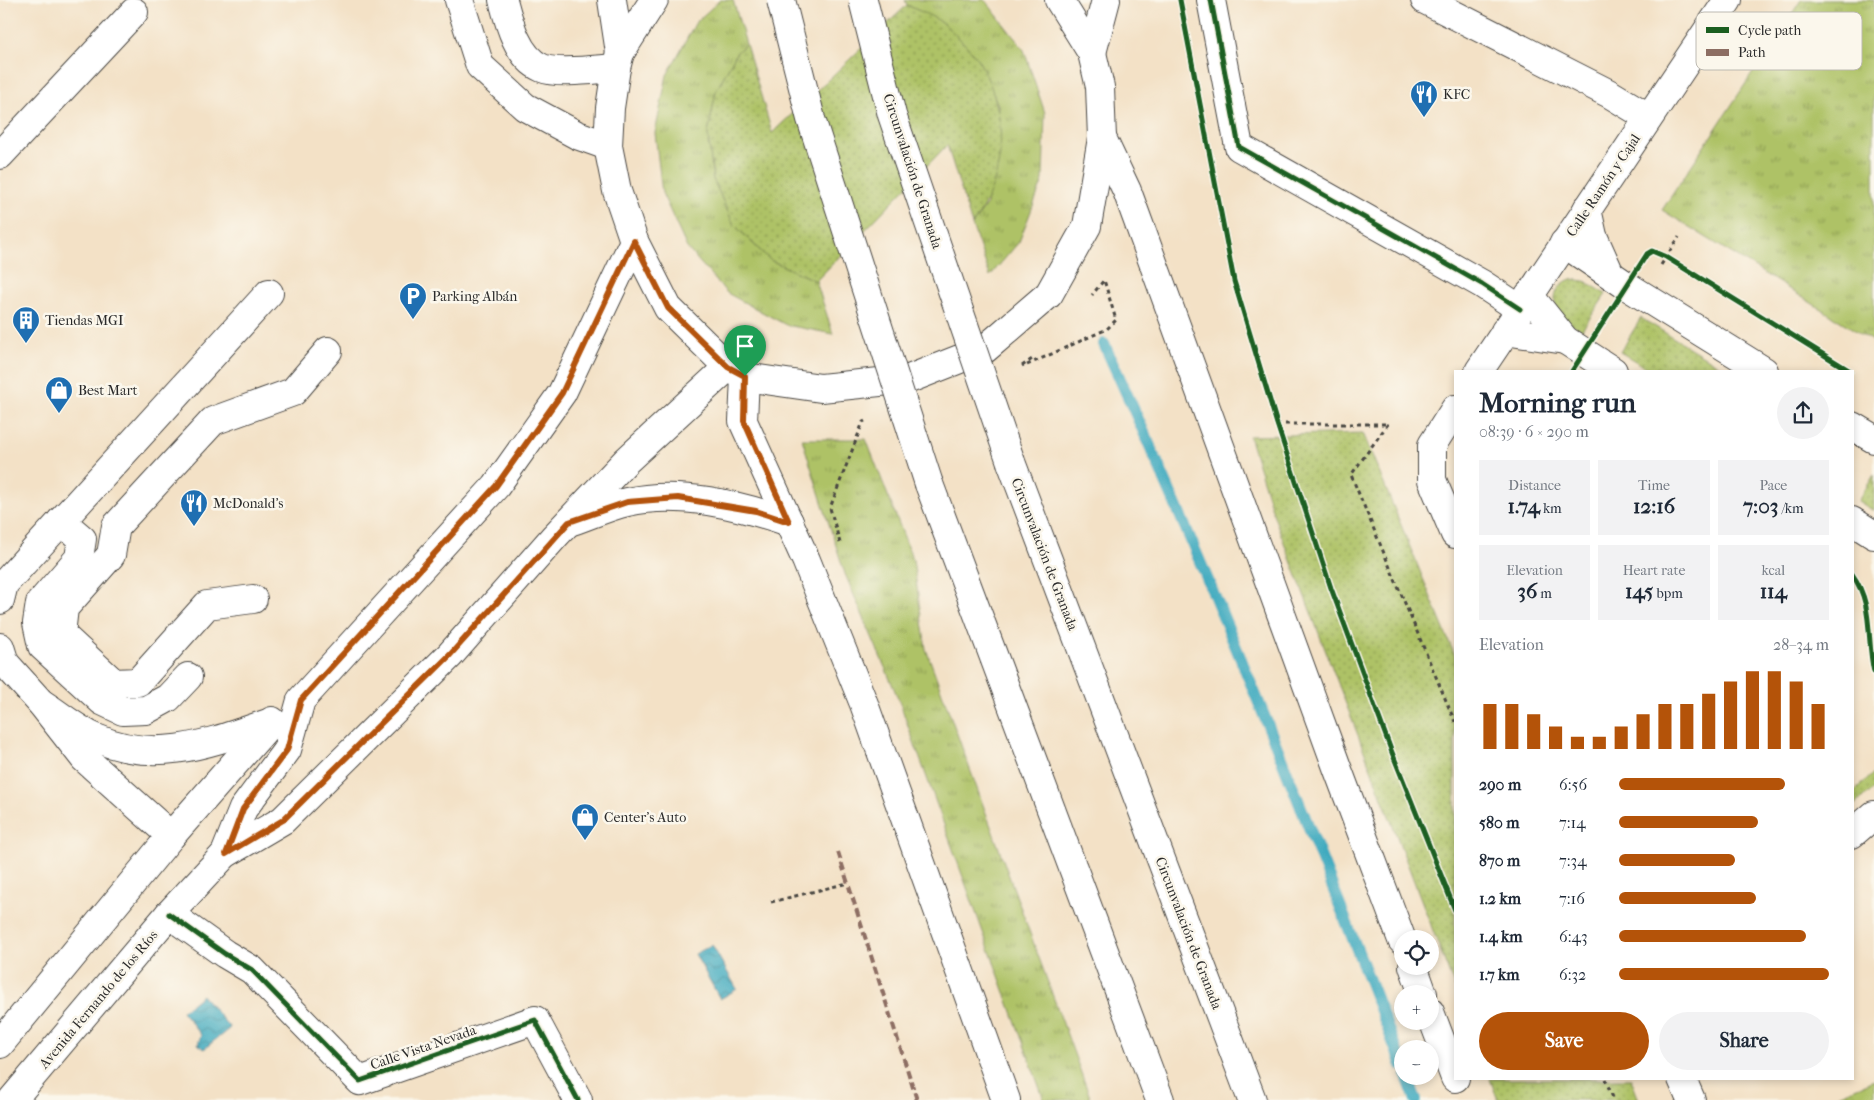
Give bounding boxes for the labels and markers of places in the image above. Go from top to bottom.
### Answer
restaurant icon: KFC [1409,79,1439,118]
place label: KFC [1443,86,1470,103]
parking icon: Parking Albán [398,281,428,320]
place label: Parking Albán [432,288,517,305]
building icon: Tiendas MGI [11,305,41,344]
place label: Tiendas MGI [45,312,124,329]
pin [724,325,766,376]
shop icon: Best Mart [44,375,74,414]
place label: Best Mart [78,382,138,399]
restaurant icon: McDonald's [179,488,209,527]
place label: McDonald's [213,495,284,512]
shop icon: Center's Auto [570,802,600,841]
place label: Center's Auto [604,809,686,826]

